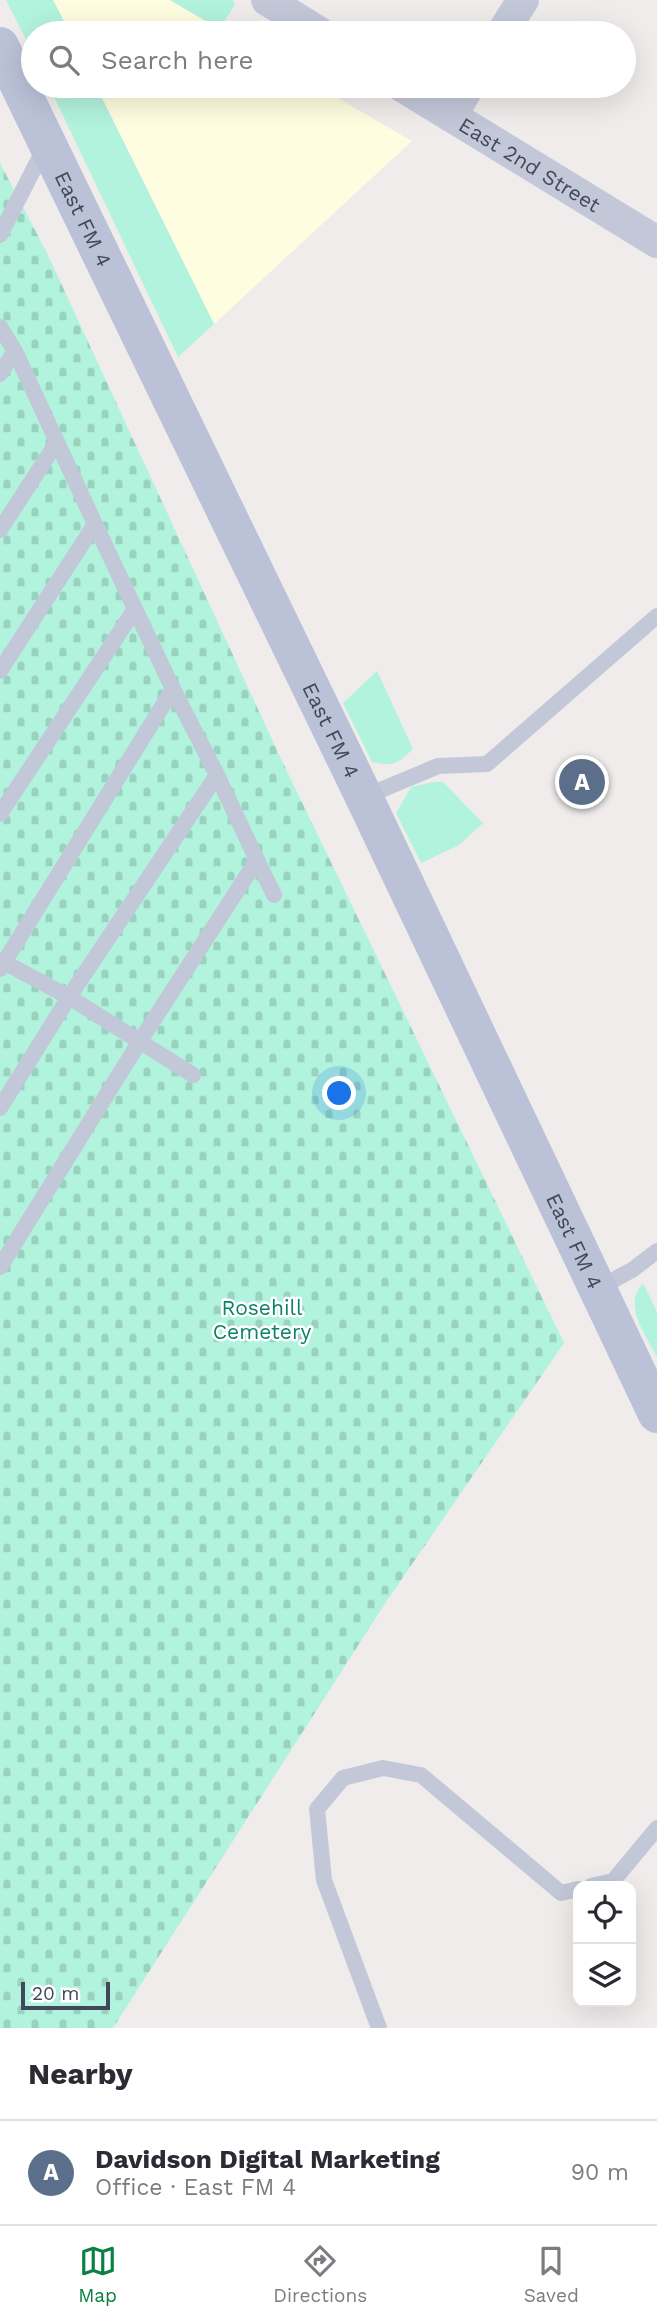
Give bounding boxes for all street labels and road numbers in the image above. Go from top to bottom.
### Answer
street label: East 2nd Street [455,112,605,217]
street label: East FM 4 [50,167,117,271]
street label: East FM 4 [298,678,365,782]
street label: East FM 4 [541,1189,608,1293]

